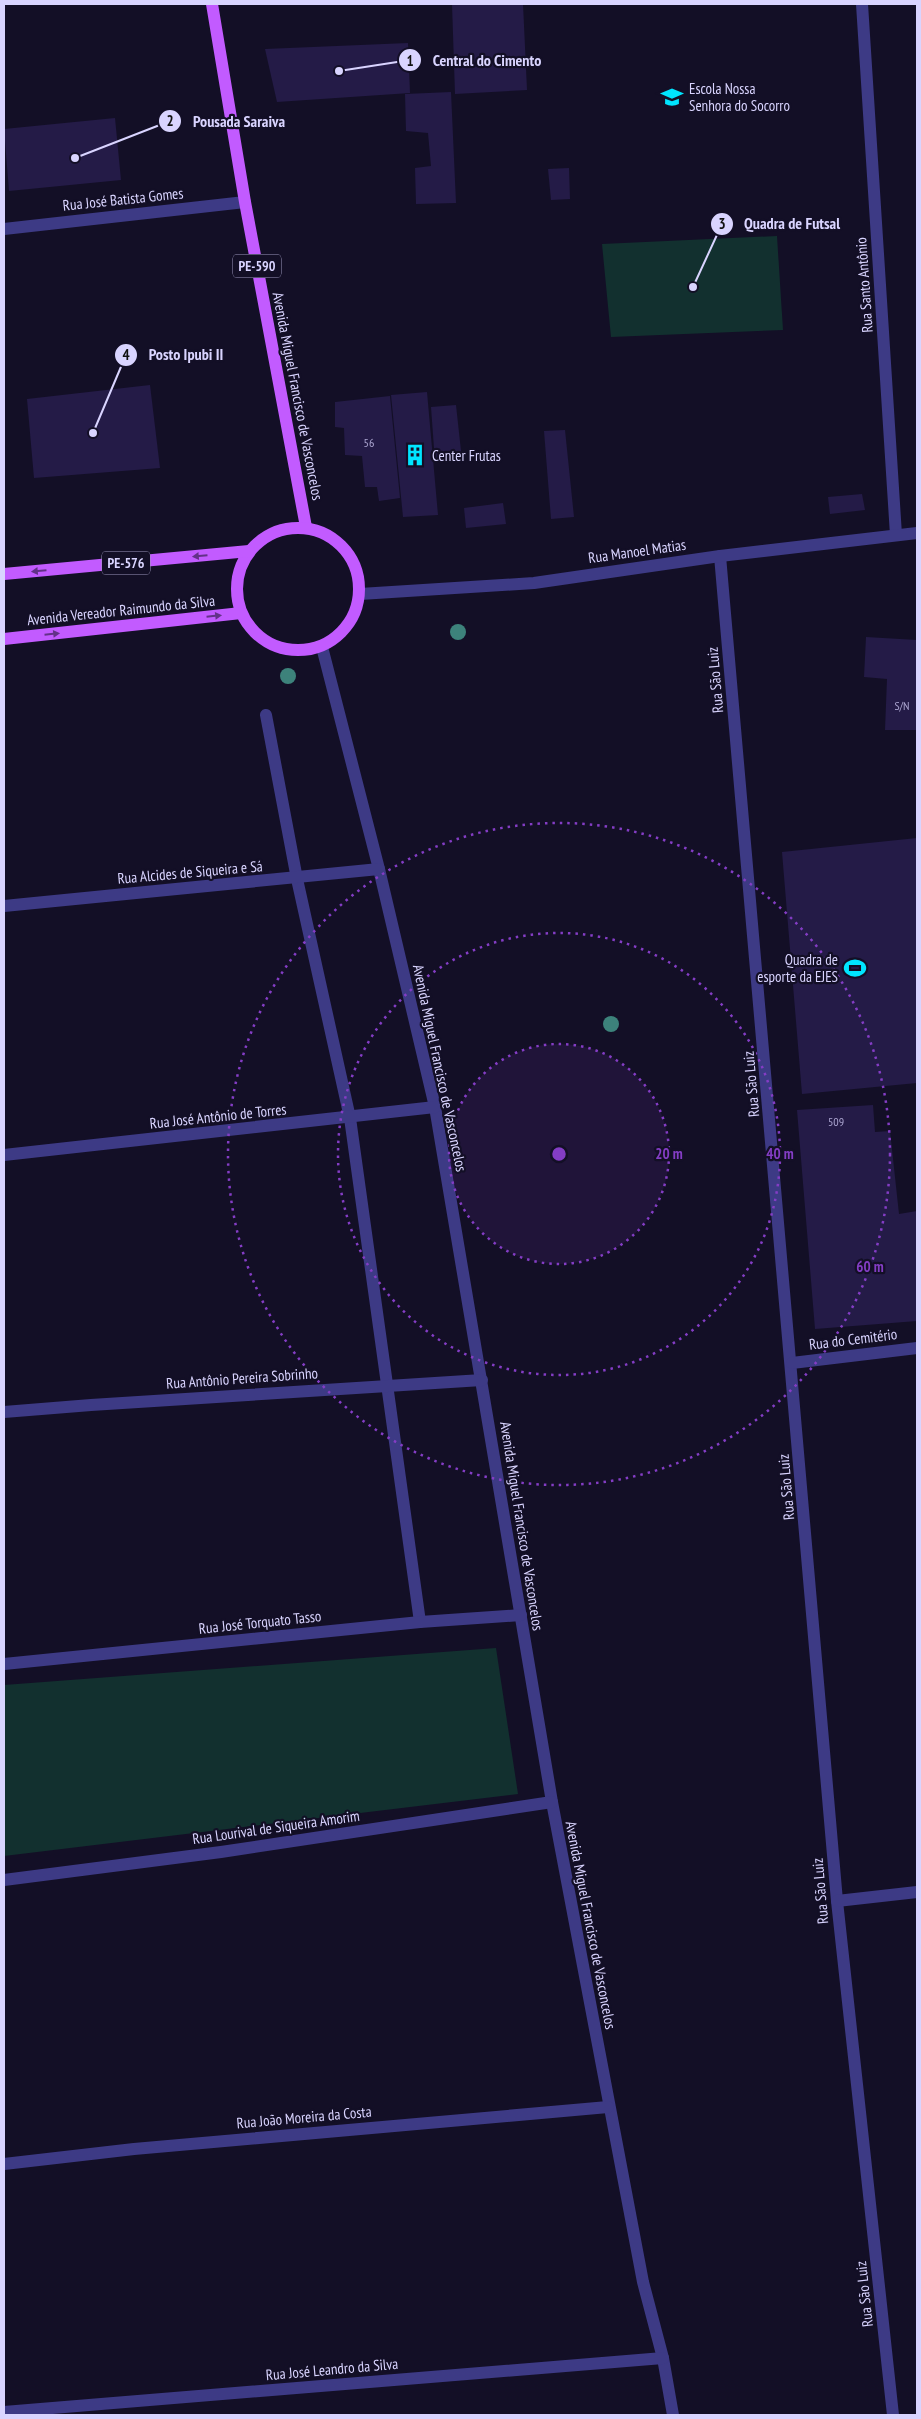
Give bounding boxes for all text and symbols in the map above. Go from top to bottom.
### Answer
callout: Central do Cimento [398,45,552,76]
text: Central do Cimento [433,50,541,70]
text: 1 [406,51,414,70]
place label: Escola Nossa Senhora do Socorro [689,79,790,115]
school or university icon: Escola Nossa Senhora do Socorro [659,84,685,110]
callout: Pousada Saraiva [158,105,295,136]
text: 2 [166,111,174,130]
text: Pousada Saraiva [193,111,285,131]
street label: Rua José Batista Gomes [62,183,184,215]
callout: Quadra de Futsal [709,208,850,239]
text: Quadra de Futsal [744,213,840,233]
text: 3 [718,214,726,233]
street label: Rua Santo Antônio [851,237,877,333]
road number: PE-590 [233,255,281,278]
street label: Avenida Miguel Francisco de Vasconcelos [268,290,328,502]
callout: Posto Ipubi II [114,339,233,370]
text: Posto Ipubi II [149,344,223,364]
text: 4 [122,345,130,364]
house number: 56 [364,435,374,450]
building icon: Center Frutas [402,442,428,468]
place label: Center Frutas [432,446,501,465]
street label: Rua Manoel Matias [587,535,687,567]
road number: PE-576 [102,552,150,574]
one-way arrow [192,552,208,560]
one-way arrow [30,568,46,576]
street label: Avenida Vereador Raimundo da Silva [26,591,216,629]
one-way arrow [206,612,222,620]
one-way arrow [45,630,61,638]
street label: Rua São Luiz [703,646,727,714]
house number: S/N [894,698,910,713]
street label: Rua Alcides de Siqueira e Sá [117,856,263,888]
place label: Quadra de esporte da EJES [757,950,838,986]
sports icon: Quadra de esporte da EJES [842,955,868,981]
street label: Avenida Miguel Francisco de Vasconcelos [409,963,471,1173]
street label: Rua São Luiz [739,1050,763,1118]
street label: Rua José Antônio de Torres [149,1099,287,1133]
house number: 509 [828,1114,844,1129]
text: 20 m [655,1144,683,1163]
text: 40 m [766,1144,794,1163]
centre of rings [550,1145,568,1163]
text: 60 m [856,1257,884,1276]
street label: Rua do Cemitério [808,1324,898,1354]
street label: Rua Antônio Pereira Sobrinho [166,1363,318,1393]
street label: Avenida Miguel Francisco de Vasconcelos [496,1420,548,1632]
street label: Rua São Luiz [774,1453,798,1521]
street label: Rua José Torquato Tasso [198,1606,322,1638]
street label: Rua Lourival de Siqueira Amorim [191,1806,361,1848]
street label: Avenida Miguel Francisco de Vasconcelos [561,1819,621,2031]
street label: Rua São Luiz [808,1857,832,1925]
street label: Rua João Moreira da Costa [236,2102,372,2132]
street label: Rua São Luiz [851,2260,877,2328]
street label: Rua José Leandro da Silva [265,2354,399,2384]

